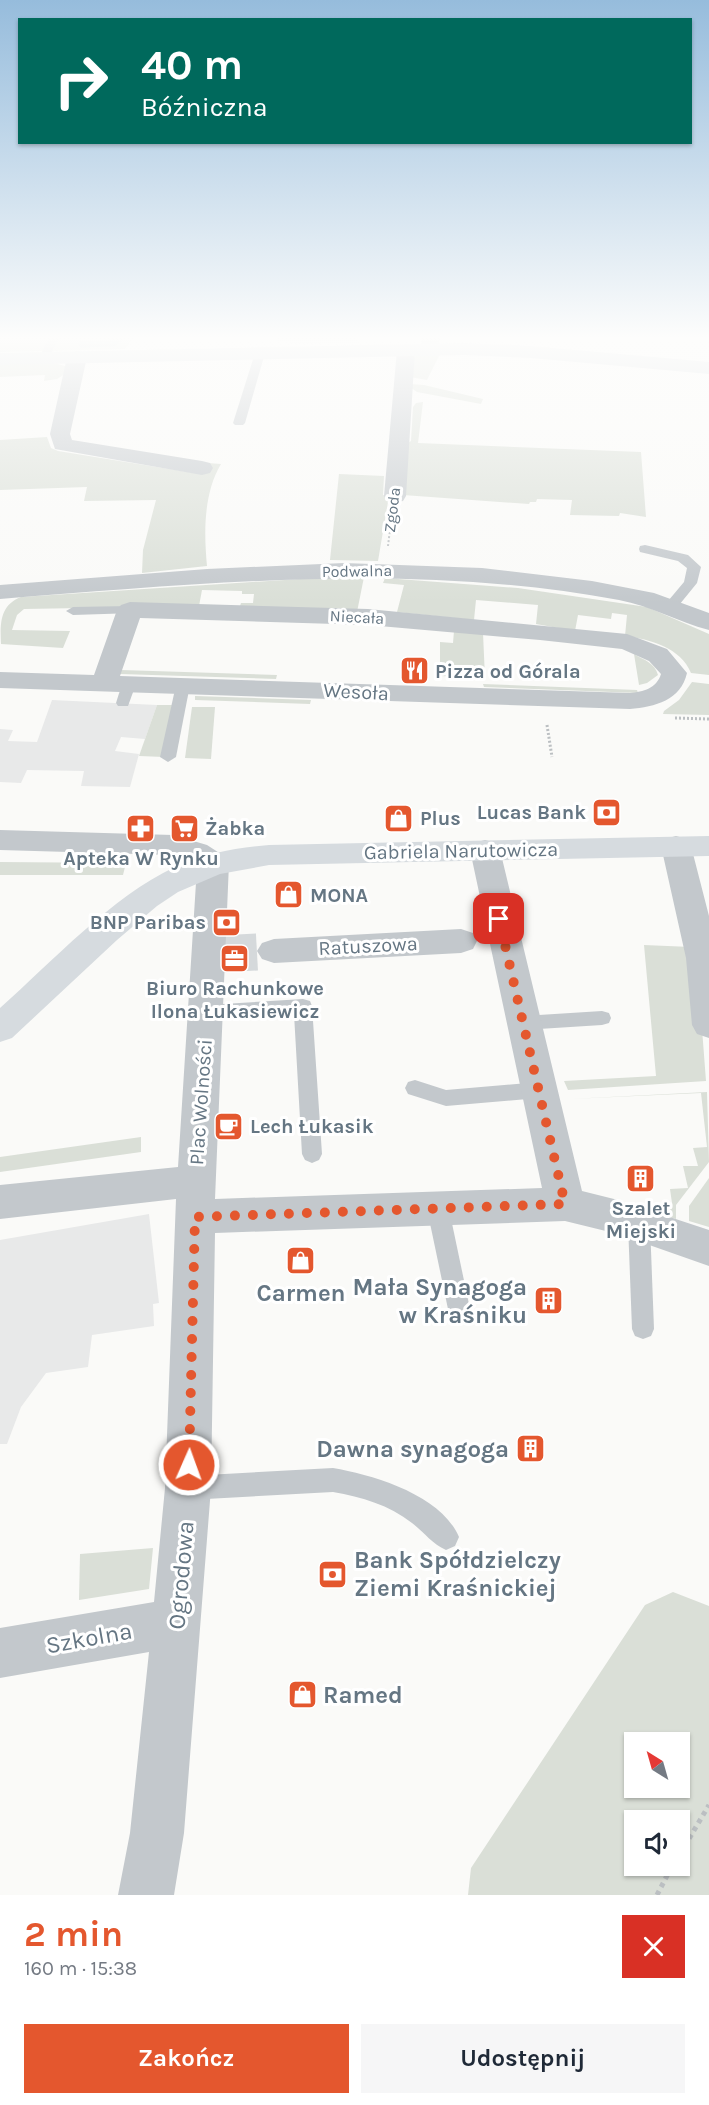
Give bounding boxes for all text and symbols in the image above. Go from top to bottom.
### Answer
text: 40 m [141,40,243,90]
icon: right [42,42,120,120]
text: Bóźniczna [141,91,268,123]
street label: Zgoda [380,486,404,534]
street label: Podwalna [322,561,392,581]
street label: Niecała [329,606,385,628]
restaurant icon: Pizza od Górala [398,655,430,687]
place label: Pizza od Górala [435,660,581,683]
street label: Wesoła [323,679,389,705]
bank icon: Lucas Bank [591,796,623,828]
place label: Lucas Bank [477,801,586,824]
shop icon: Plus [383,802,415,834]
place label: Plus [420,807,461,830]
pharmacy icon: Apteka W Rynku [125,812,157,844]
supermarket icon: Żabka [168,812,200,844]
place label: Żabka [205,817,265,840]
street label: Gabriela Narutowicza [364,838,558,864]
place label: Apteka W Rynku [63,847,219,870]
shop icon: MONA [273,879,305,911]
place label: MONA [310,884,368,907]
pin [473,893,524,944]
icon: arrive [482,902,515,935]
bank icon: BNP Paribas [211,906,243,938]
place label: BNP Paribas [90,911,206,934]
street label: Ratuszowa [318,932,418,960]
office icon: Biuro Rachunkowe Ilona Łukasiewicz [219,942,251,974]
place label: Biuro Rachunkowe Ilona Łukasiewicz [146,977,324,1023]
street label: Plac Wolności [185,1038,217,1166]
cafe icon: Lech Łukasik [213,1110,245,1142]
place label: Lech Łukasik [250,1115,374,1138]
building icon: Szalet Miejski [625,1162,657,1194]
place label: Szalet Miejski [606,1197,676,1243]
shop icon: Carmen [285,1244,317,1276]
place label: Mała Synagoga w Kraśniku [353,1273,527,1329]
place label: Carmen [256,1279,346,1307]
building icon: Mała Synagoga w Kraśniku [532,1285,564,1317]
position arrow [157,1433,221,1497]
building icon: Dawna synagoga [514,1433,546,1465]
place label: Dawna synagoga [316,1435,509,1463]
street label: Ogrodowa [162,1520,200,1630]
place label: Bank Spółdzielczy Ziemi Kraśnickiej [354,1546,561,1602]
bank icon: Bank Spółdzielczy Ziemi Kraśnickiej [317,1558,349,1590]
street label: Szkolna [44,1617,134,1659]
shop icon: Ramed [286,1679,318,1711]
place label: Ramed [323,1681,403,1709]
north arrow [624,1732,690,1798]
map controls [624,1732,690,1876]
button: sound [624,1810,690,1876]
text: 2 min [24,1913,123,1955]
button: close [622,1915,685,1978]
text: 160 m · 15:38 [24,1957,137,1980]
button: Zakończ [24,2024,349,2093]
button: Udostępnij [361,2024,685,2093]

